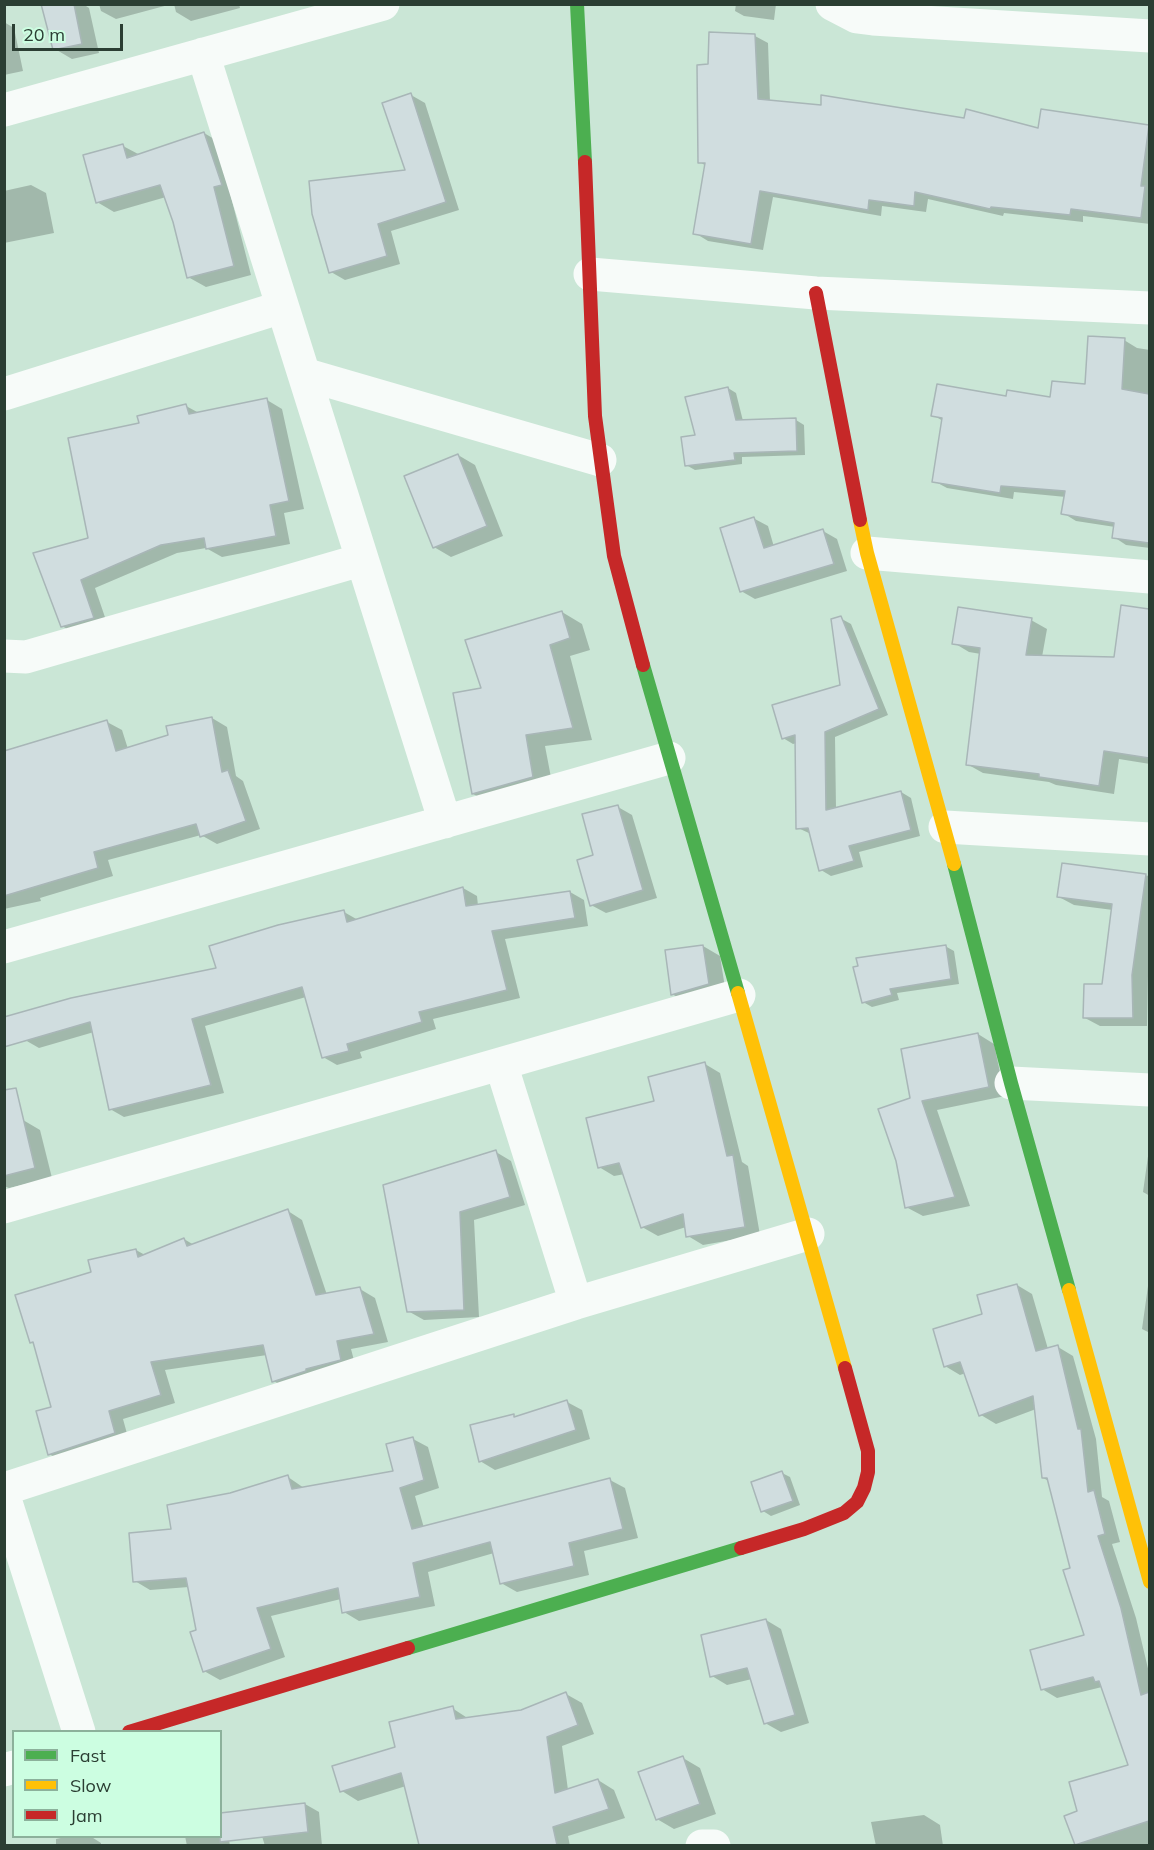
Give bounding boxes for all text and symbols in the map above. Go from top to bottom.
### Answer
scale bar [15,12,126,50]
text: 20 m [23,23,65,46]
legend [12,1730,222,1838]
text: Fast [70,1744,106,1767]
text: Slow [70,1774,111,1797]
text: Jam [70,1804,103,1827]

